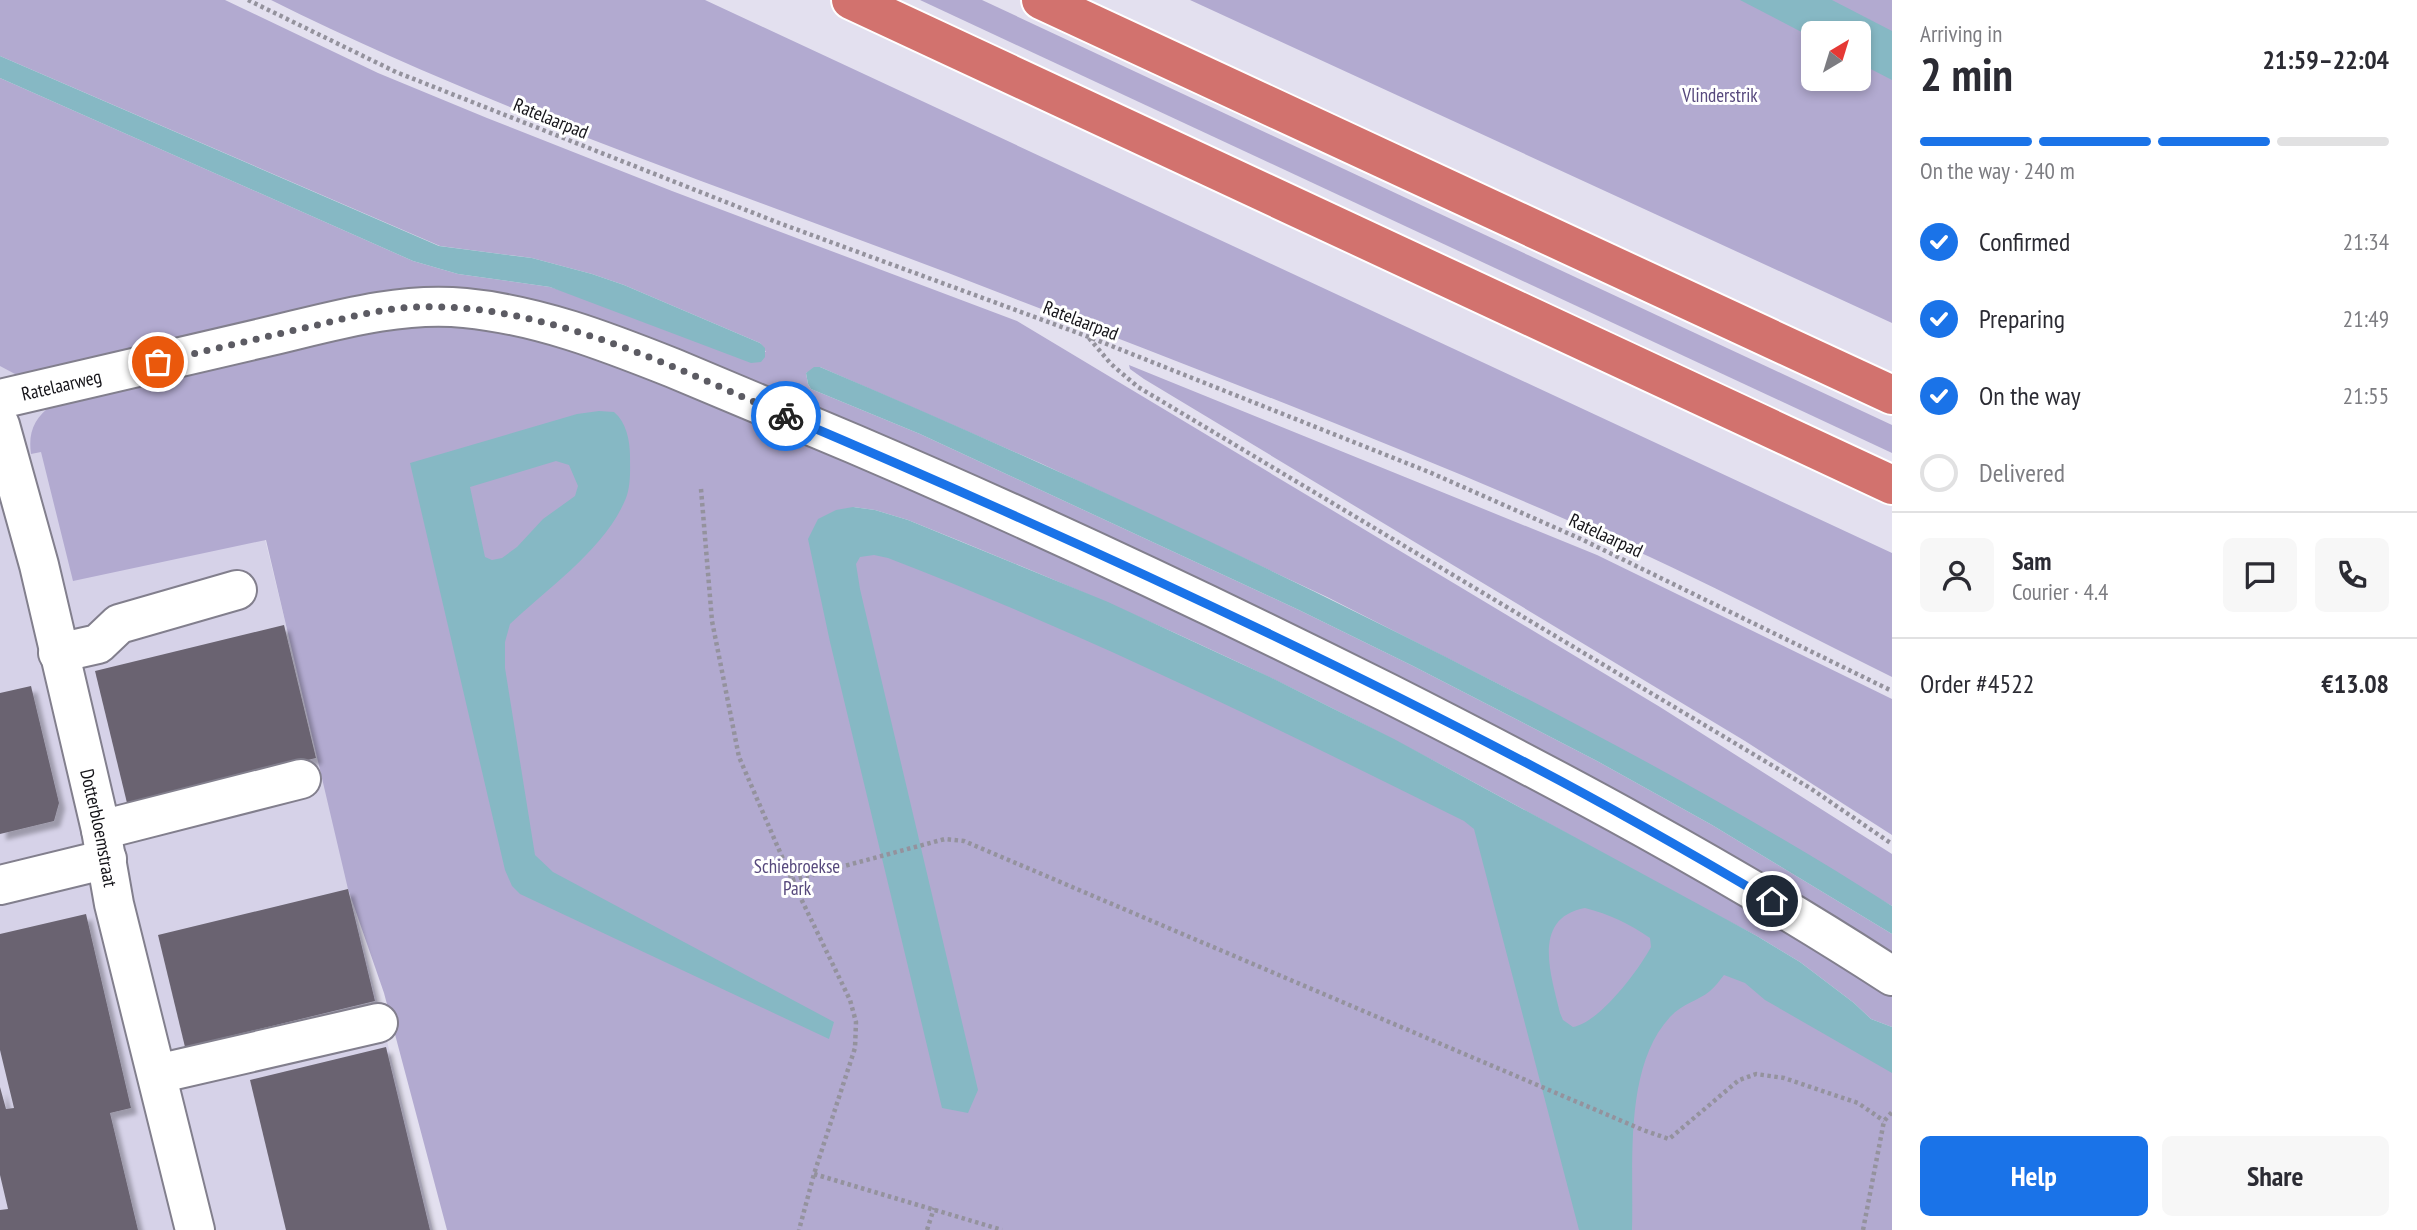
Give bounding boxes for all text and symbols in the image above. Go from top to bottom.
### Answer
text: Arriving in [1920,19,2002,48]
north arrow [1801,21,1871,91]
map controls [1801,21,1871,91]
text: 21:59–22:04 [2262,43,2389,76]
text: 2 min [1920,44,2013,104]
park label: Vlinderstrik [1681,83,1758,107]
street label: Ratelaarpad [510,92,592,144]
text: On the way · 240 m [1920,156,2075,185]
icon: check [1920,223,1958,261]
text: Confirmed [1979,225,2070,258]
text: 21:34 [2343,227,2389,256]
street label: Ratelaarpad [1040,295,1122,345]
icon: check [1920,300,1958,338]
text: Preparing [1979,302,2065,335]
text: 21:49 [2343,304,2389,333]
pin [128,332,188,392]
icon: bag [139,343,177,381]
street label: Ratelaarweg [19,364,104,406]
icon: check [1920,377,1958,415]
text: On the way [1979,379,2081,412]
courier [751,381,821,451]
text: 21:55 [2343,381,2389,410]
icon: bike [767,397,805,435]
text: Delivered [1979,456,2065,489]
street label: Ratelaarpad [1565,508,1647,562]
button: person [1920,538,1994,612]
button: chat [2223,538,2297,612]
button: phone [2315,538,2389,612]
text: Sam [2012,544,2051,577]
text: Courier · 4.4 [2012,577,2108,606]
text: Order #4522 [1920,667,2035,700]
text: €13.08 [2321,667,2389,700]
street label: Dotterbloemstraat [75,766,123,890]
park label: Schiebroekse Park [754,854,840,900]
pin [1742,871,1802,931]
icon: home [1753,882,1791,920]
button: Help [1920,1136,2148,1216]
button: Share [2162,1136,2389,1216]

